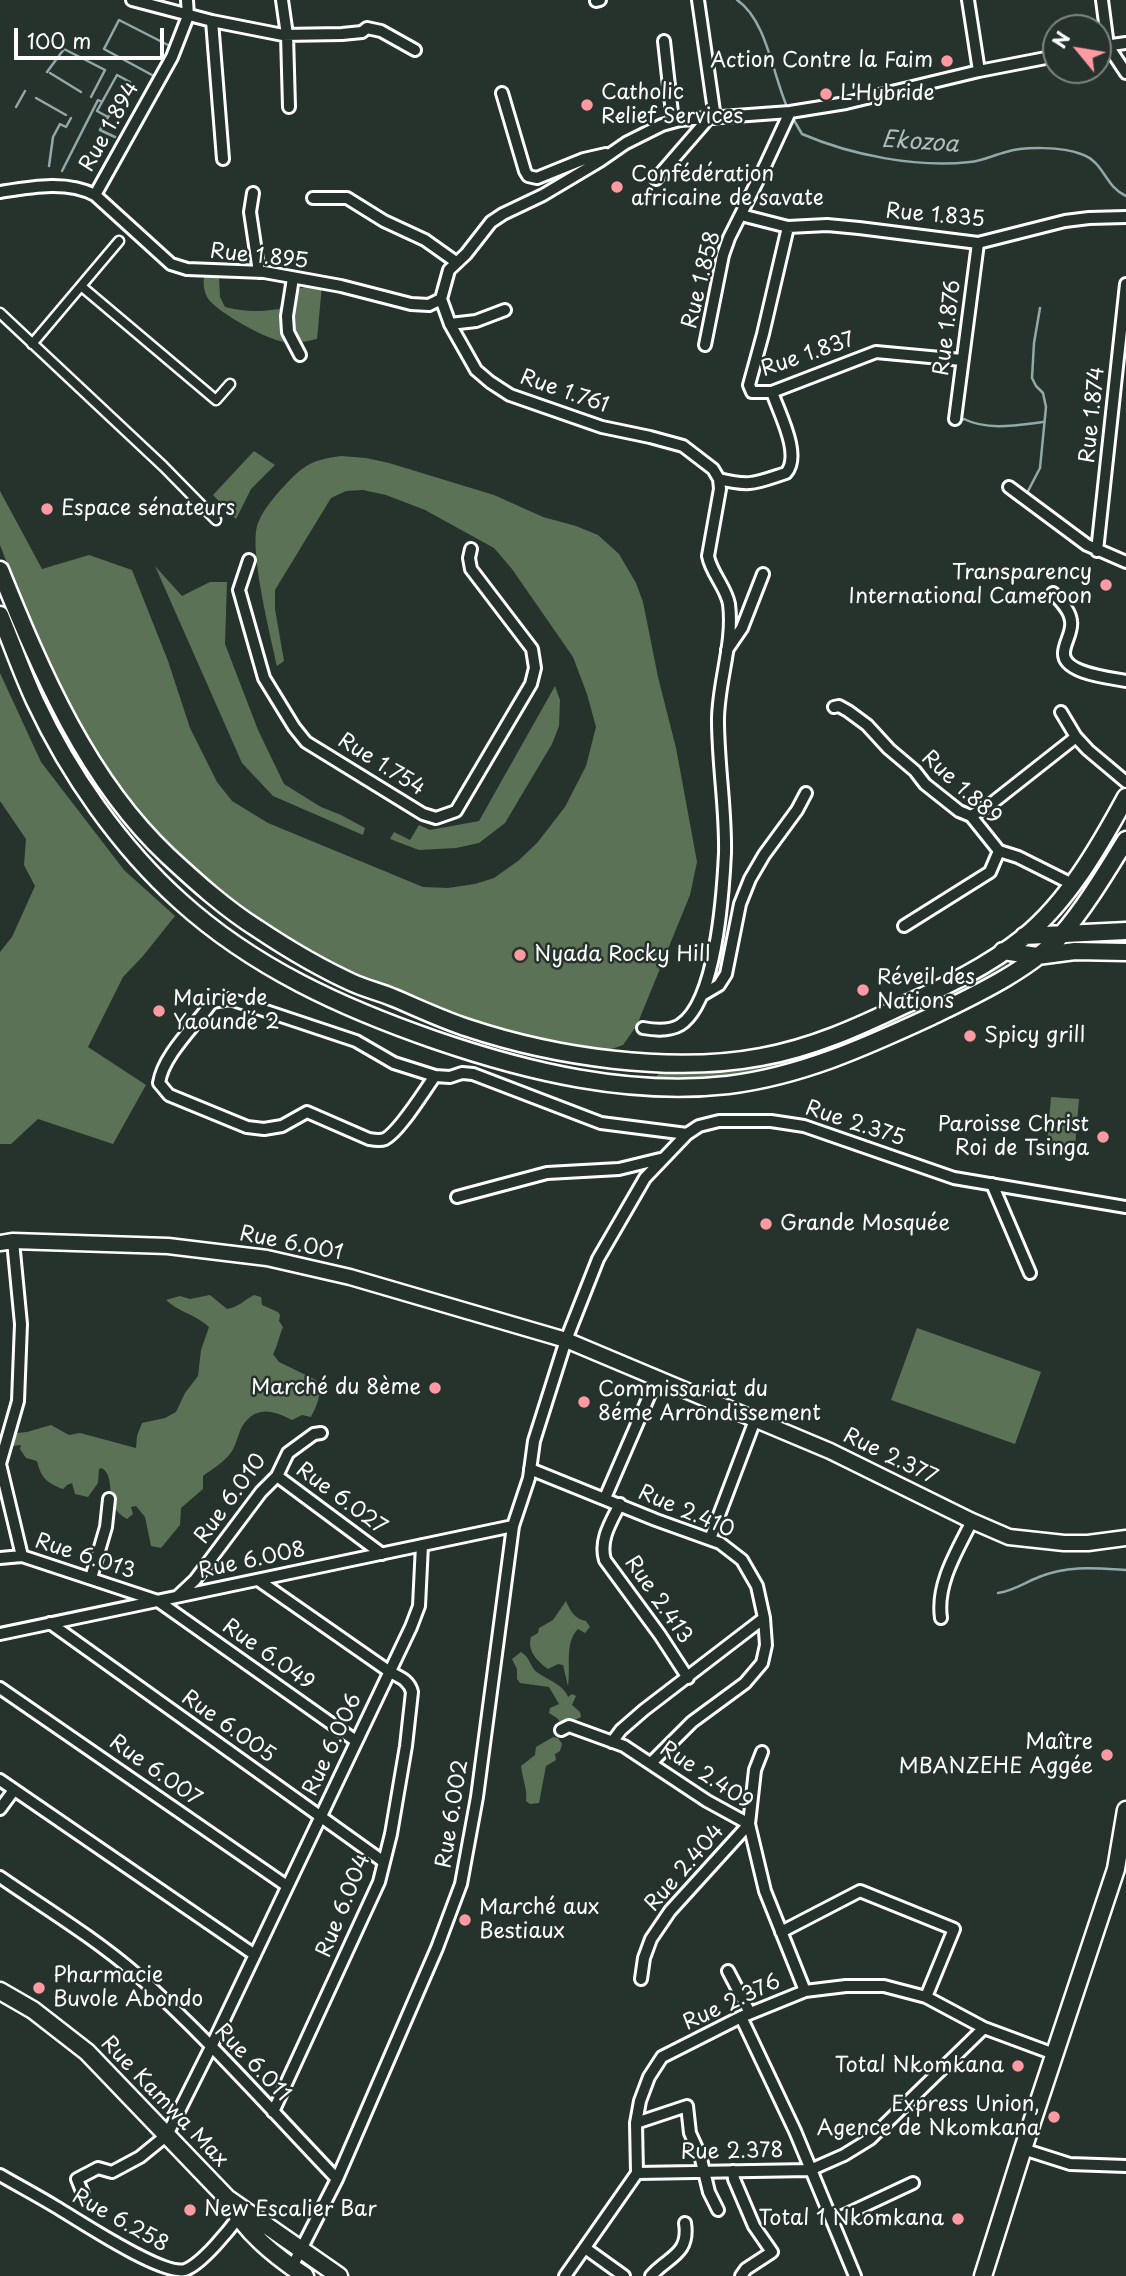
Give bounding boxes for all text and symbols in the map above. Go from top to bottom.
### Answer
scale bar [18,14,168,58]
north arrow [1042,14,1112,84]
text: 100 m [27,24,91,56]
text: N [1045,26,1076,53]
place label: Action Contre la Faim [710,48,933,74]
marker: Action Contre la Faim [939,53,955,69]
street label: Rue 1.894 [75,78,145,176]
place label: Catholic Relief Services [601,80,743,130]
place label: L'Hybride [840,81,935,107]
marker: L'Hybride [818,86,834,102]
marker: Catholic Relief Services [579,97,595,113]
water label: Ekozoa [881,127,959,159]
place label: Confédération africaine de savate [631,162,824,212]
marker: Confédération africaine de savate [609,179,625,195]
street label: Rue 1.835 [884,199,986,233]
street label: Rue 1.858 [678,229,726,331]
street label: Rue 1.895 [209,239,309,275]
street label: Rue 1.876 [930,279,966,377]
street label: Rue 1.837 [758,327,858,383]
street label: Rue 1.761 [517,365,611,419]
street label: Rue 1.874 [1075,365,1111,465]
place label: Espace sénateurs [61,496,235,522]
marker: Espace sénateurs [39,501,55,517]
place label: Transparency International Cameroon [849,560,1092,610]
marker: Transparency International Cameroon [1098,577,1114,593]
street label: Rue 1.754 [333,728,429,802]
street label: Rue 1.889 [916,746,1006,830]
place label: Nyada Rocky Hill [534,942,710,968]
marker: Nyada Rocky Hill [512,947,528,963]
place label: Réveil des Nations [877,965,975,1015]
marker: Réveil des Nations [855,982,871,998]
place label: Mairie de Yaoundé 2 [173,986,280,1036]
marker: Mairie de Yaoundé 2 [151,1003,167,1019]
place label: Spicy grill [984,1023,1085,1049]
marker: Spicy grill [962,1028,978,1044]
street label: Rue 2.375 [802,1096,908,1152]
place label: Paroisse Christ Roi de Tsinga [938,1112,1089,1162]
marker: Paroisse Christ Roi de Tsinga [1095,1129,1111,1145]
place label: Grande Mosquée [780,1211,950,1237]
marker: Grande Mosquée [758,1216,774,1232]
street label: Rue 6.001 [237,1222,345,1266]
place label: Marché du 8ème [251,1375,421,1401]
place label: Commissariat du 8éme Arrondissement [598,1377,821,1427]
marker: Marché du 8ème [427,1380,443,1396]
marker: Commissariat du 8éme Arrondissement [576,1394,592,1410]
street label: Rue 2.377 [839,1423,941,1491]
street label: Rue 6.010 [190,1449,272,1549]
street label: Rue 6.027 [291,1458,391,1540]
street label: Rue 2.410 [634,1480,738,1544]
street label: Rue 6.013 [32,1529,138,1585]
street label: Rue 6.008 [196,1537,308,1585]
street label: Rue 2.413 [619,1551,697,1649]
street label: Rue 6.049 [217,1614,319,1696]
street label: Rue 6.005 [176,1685,280,1769]
street label: Rue 6.006 [298,1690,368,1800]
street label: Rue 6.007 [104,1730,206,1812]
place label: Maître MBANZEHE Aggée [899,1730,1093,1780]
street label: Rue 2.409 [655,1737,757,1815]
marker: Maître MBANZEHE Aggée [1099,1747,1115,1763]
street label: Rue 6.002 [432,1758,474,1870]
street label: Rue 2.404 [640,1819,730,1917]
street label: Rue 6.004 [312,1851,376,1961]
place label: Marché aux Bestiaux [479,1895,599,1945]
marker: Marché aux Bestiaux [457,1912,473,1928]
place label: Pharmacie Buvole Abondo [53,1963,203,2013]
street label: Rue 2.376 [679,1970,785,2036]
marker: Pharmacie Buvole Abondo [31,1980,47,1996]
street label: Rue 6.011 [209,2019,295,2107]
street label: Rue Kamwa Max [95,2031,233,2173]
place label: Total Nkomkana [835,2053,1004,2079]
marker: Total Nkomkana [1010,2058,1026,2074]
place label: Express Union, Agence de Nkomkana [817,2092,1040,2142]
marker: Express Union, Agence de Nkomkana [1046,2109,1062,2125]
street label: Rue 2.378 [680,2139,784,2165]
street label: Rue 6.258 [67,2184,173,2258]
place label: New Escalier Bar [204,2197,377,2223]
marker: New Escalier Bar [182,2202,198,2218]
place label: Total 1 Nkomkana [759,2206,944,2232]
marker: Total 1 Nkomkana [950,2211,966,2227]

